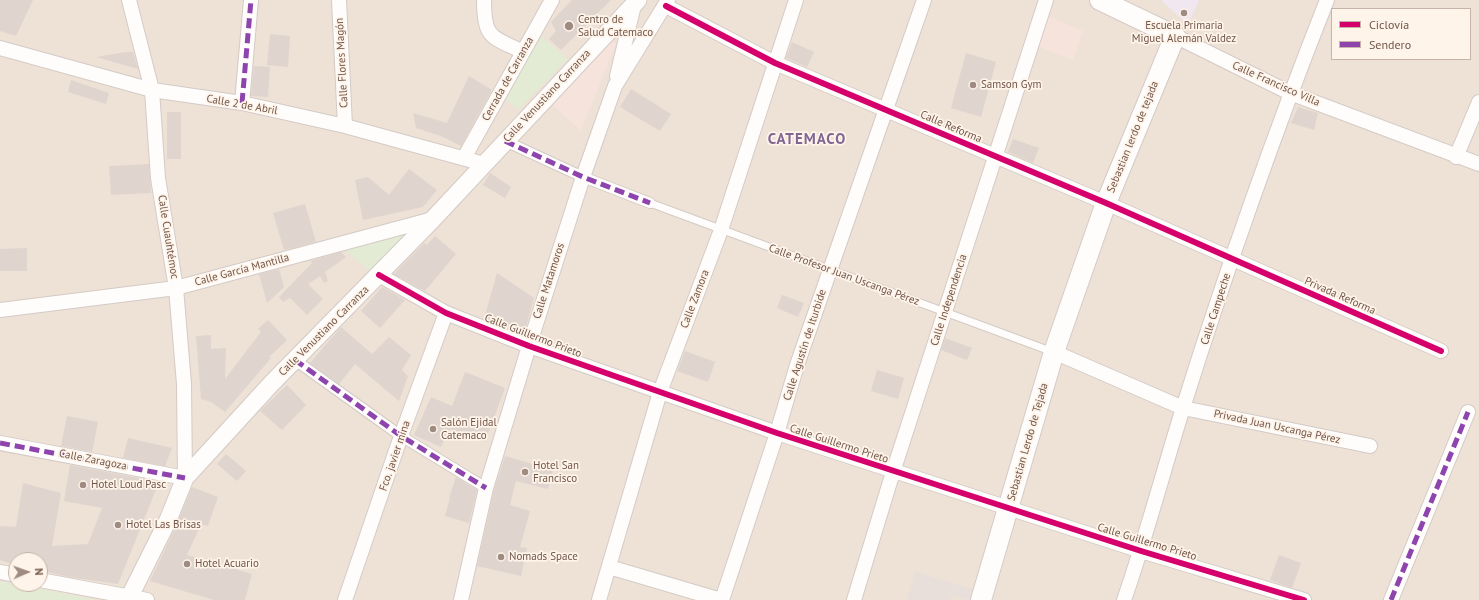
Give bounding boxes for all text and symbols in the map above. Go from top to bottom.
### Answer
marker: Escuela Primaria Miguel Alemán Valdez [1179,8,1189,18]
legend [1331,8,1471,60]
place label: Centro de Salud Catemaco [578,13,653,39]
text: Ciclovía [1369,17,1409,32]
street label: Calle Flores Magón [333,18,351,108]
place label: Escuela Primaria Miguel Alemán Valdez [1132,19,1236,45]
marker: Centro de Salud Catemaco [563,20,575,32]
street label: Cerrada de Carranza [479,35,537,123]
text: Sendero [1369,37,1411,52]
street label: Calle Venustiano Carranza [501,47,593,145]
street label: Calle Francisco Villa [1230,59,1322,109]
place label: Samson Gym [981,78,1041,92]
street label: Sebastian lerdo de tejada [1105,79,1161,195]
marker: Samson Gym [968,80,978,90]
street label: Calle 2 de Abril [205,92,279,118]
street label: Calle Reforma [918,108,984,146]
district label: CATEMACO [768,131,846,149]
street label: Calle Cuauhtémoc [155,194,181,280]
street label: Calle Matamoros [531,241,567,321]
street label: Calle Profesor Juan Uscanga Pérez [767,242,921,308]
street label: Calle García Mantilla [193,251,291,289]
street label: Calle Independencia [928,252,970,348]
street label: Calle Zamora [678,268,712,330]
street label: Calle Campeche [1198,271,1234,347]
street label: Privada Reforma [1302,274,1378,318]
street label: Calle Venustiano Carranza [276,283,372,379]
street label: Calle Agustín de Iturbide [781,288,829,402]
street label: Calle Guillermo Prieto [482,311,584,361]
street label: Sebastian Lerdo de Tejada [1005,381,1051,503]
street label: Privada Juan Uscanga Pérez [1213,407,1341,447]
place label: Salón Ejidal Catemaco [441,416,497,442]
street label: Fco. javier mina [377,419,413,493]
street label: Calle Guillermo Prieto [788,422,890,466]
marker: Salón Ejidal Catemaco [428,424,438,434]
street label: Calle Zaragoza [58,447,128,473]
place label: Hotel San Francisco [533,459,579,485]
marker: Hotel San Francisco [520,467,530,477]
place label: Hotel Loud Pasc [91,478,166,492]
marker: Hotel Loud Pasc [78,480,88,490]
place label: Hotel Las Brisas [126,518,201,532]
marker: Hotel Las Brisas [113,520,123,530]
street label: Calle Guillermo Prieto [1096,521,1198,563]
place label: Nomads Space [509,550,578,564]
north arrow [8,552,48,592]
marker: Nomads Space [496,552,506,562]
place label: Hotel Acuario [195,557,259,571]
marker: Hotel Acuario [182,559,192,569]
text: N [32,568,46,575]

